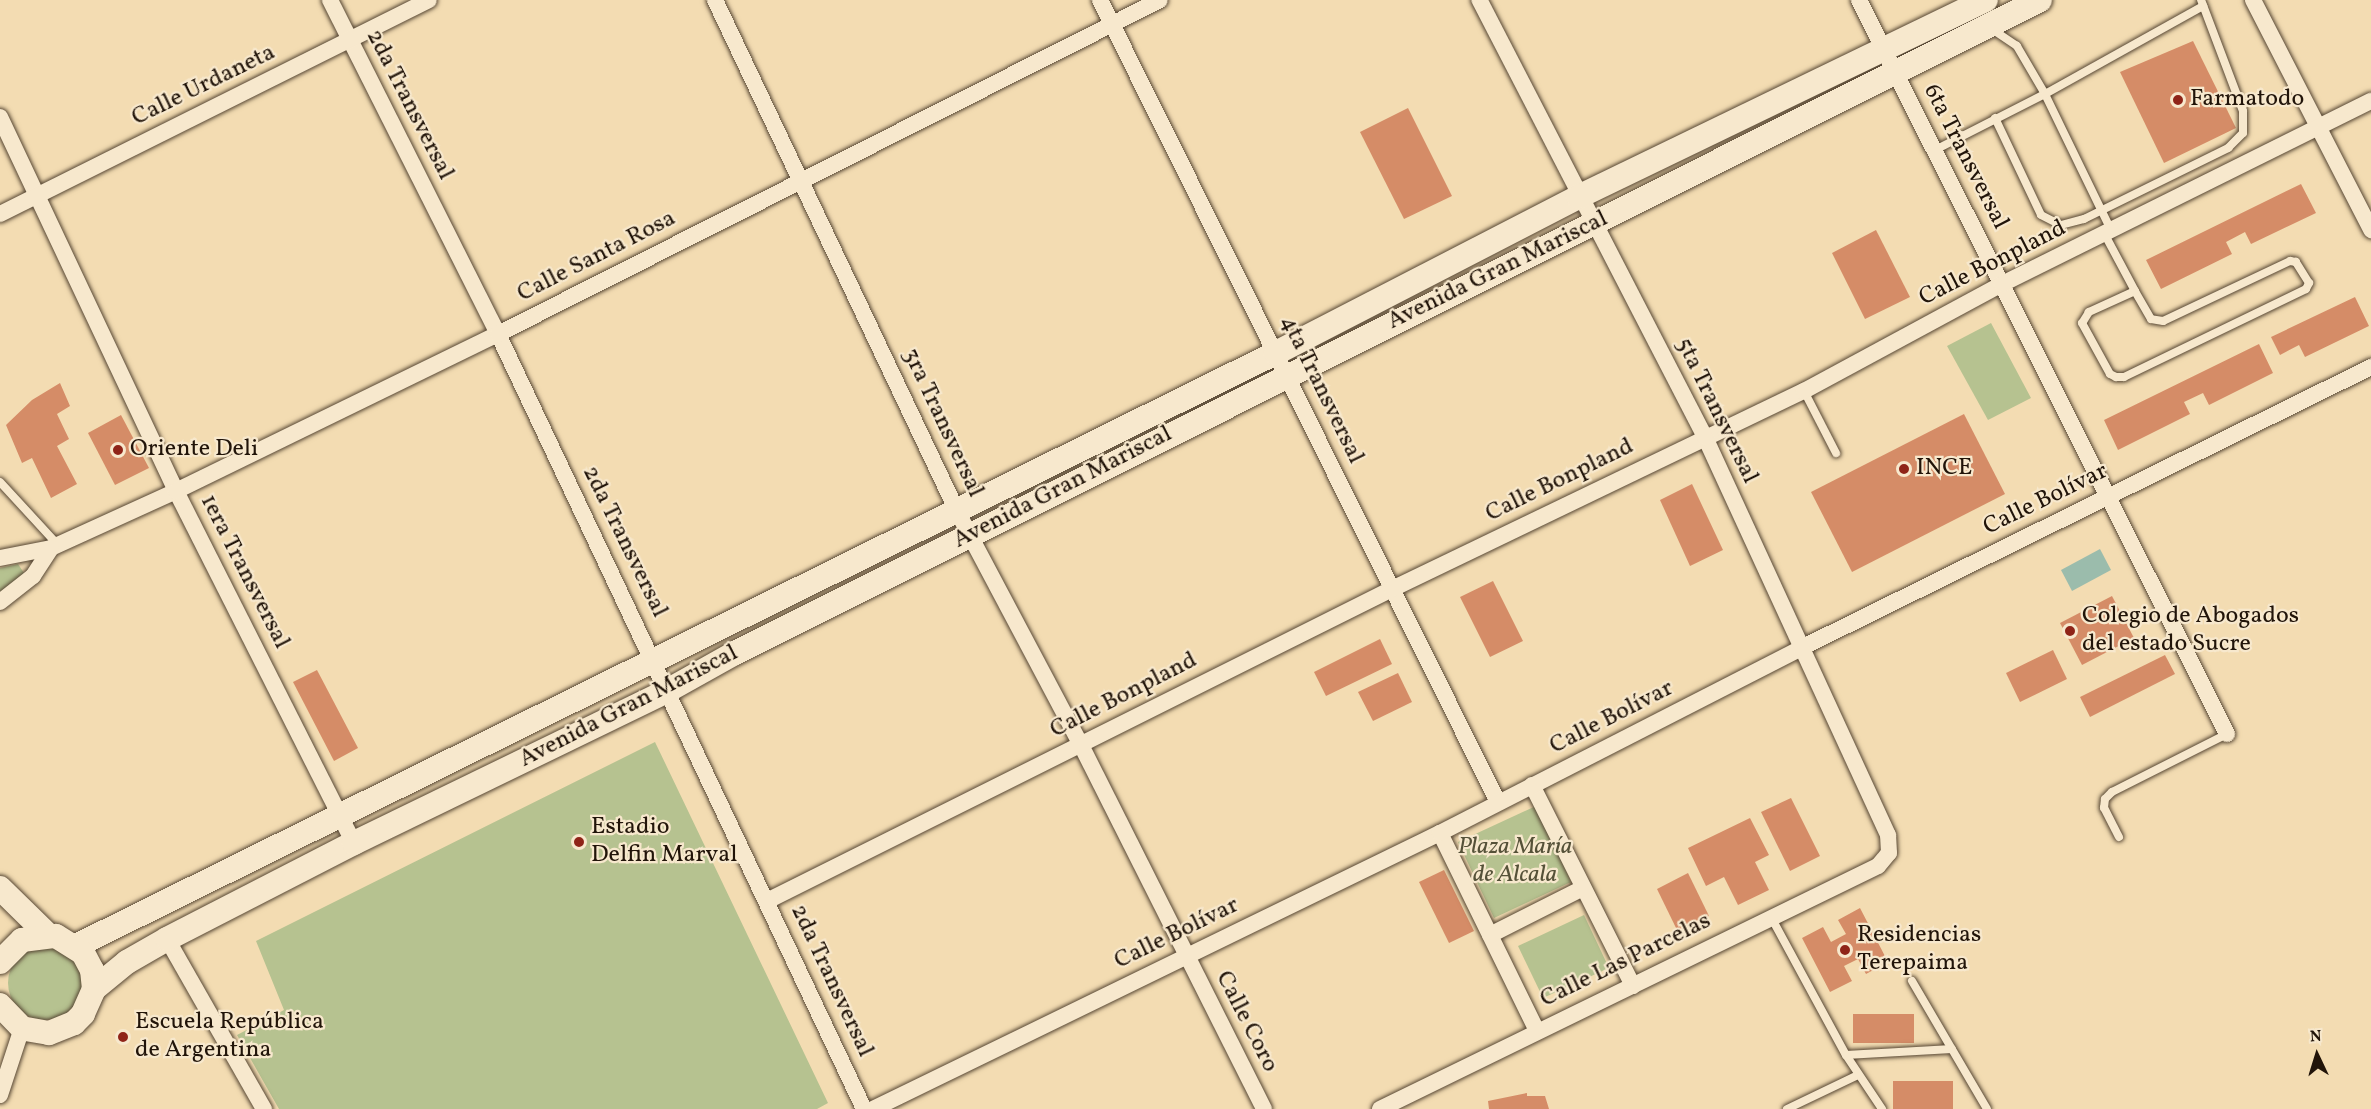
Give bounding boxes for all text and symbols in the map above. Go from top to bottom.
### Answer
street label: 2da Transversal [359,25,459,185]
street label: Calle Urdaneta [128,39,280,133]
street label: 6ta Transversal [1916,79,2014,235]
place label: Farmatodo [2190,86,2304,114]
marker: Farmatodo [2171,93,2185,107]
street label: Calle Santa Rosa [513,205,681,309]
street label: Avenida Gran Mariscal [1383,205,1613,337]
street label: Calle Bonpland [1915,215,2071,313]
street label: 4ta Transversal [1273,311,1369,469]
street label: 5ta Transversal [1668,333,1764,489]
street label: 3ra Transversal [895,344,989,502]
street label: Avenida Gran Mariscal [949,420,1177,556]
street label: Calle Bonpland [1481,433,1639,529]
place label: Oriente Deli [130,436,258,464]
marker: Oriente Deli [111,443,125,457]
place label: INCE [1916,455,1972,483]
street label: Calle Bolívar [1979,458,2113,542]
street label: 2da Transversal [575,461,673,623]
marker: INCE [1897,462,1911,476]
street label: 1era Transversal [193,490,295,654]
place label: Colegio de Abogados del estado Sucre [2082,603,2299,659]
marker: Colegio de Abogados del estado Sucre [2063,624,2077,638]
street label: Avenida Gran Mariscal [515,639,743,775]
street label: Calle Bonpland [1046,647,1202,745]
street label: Calle Bolívar [1545,675,1679,761]
place label: Estadio Delfin Marval [591,814,737,870]
park label: Plaza María de Alcala [1458,834,1572,890]
marker: Estadio Delfin Marval [572,835,586,849]
street label: Calle Bolívar [1110,892,1244,976]
street label: 2da Transversal [783,900,879,1062]
street label: Calle Las Parcelas [1536,907,1716,1015]
place label: Residencias Terepaima [1857,922,1981,978]
marker: Residencias Terepaima [1838,943,1852,957]
street label: Calle Coro [1208,967,1284,1077]
place label: Escuela República de Argentina [135,1009,324,1065]
north arrow [2287,1025,2347,1085]
text: N [2309,1026,2322,1048]
marker: Escuela República de Argentina [116,1030,130,1044]

